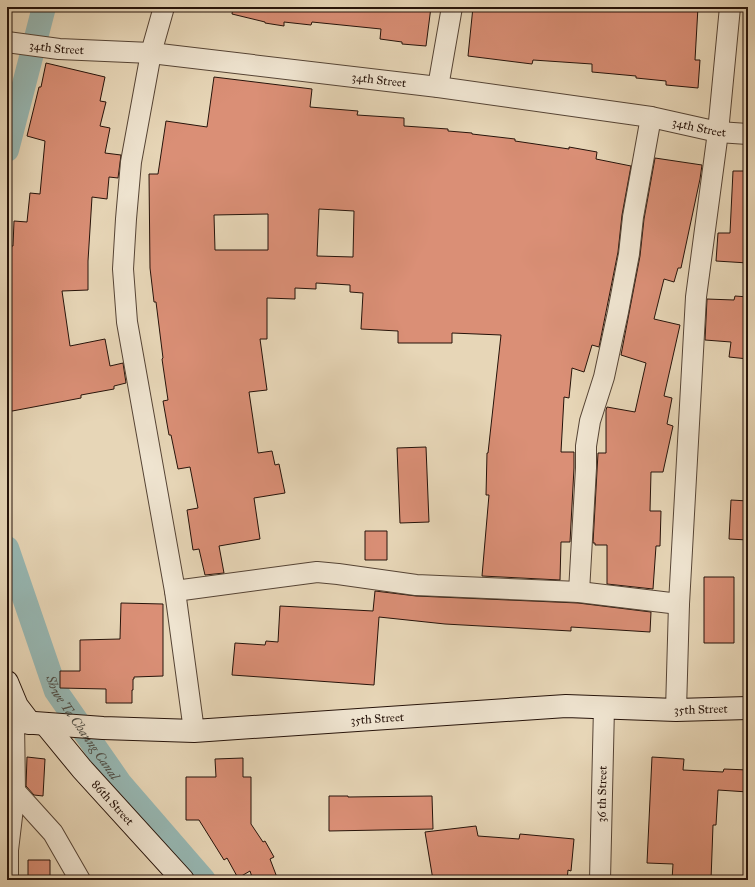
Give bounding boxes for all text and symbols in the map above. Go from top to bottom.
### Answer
street label: 34th Street [28,38,85,57]
street label: 34th Street [351,70,408,90]
street label: 34th Street [671,115,727,140]
water label: Shwe Ta Chaung Canal [42,672,123,784]
street label: 35th Street [674,702,729,717]
street label: 35th Street [350,710,405,727]
street label: 36 th Street [594,765,610,823]
street label: 86th Street [89,777,137,829]

